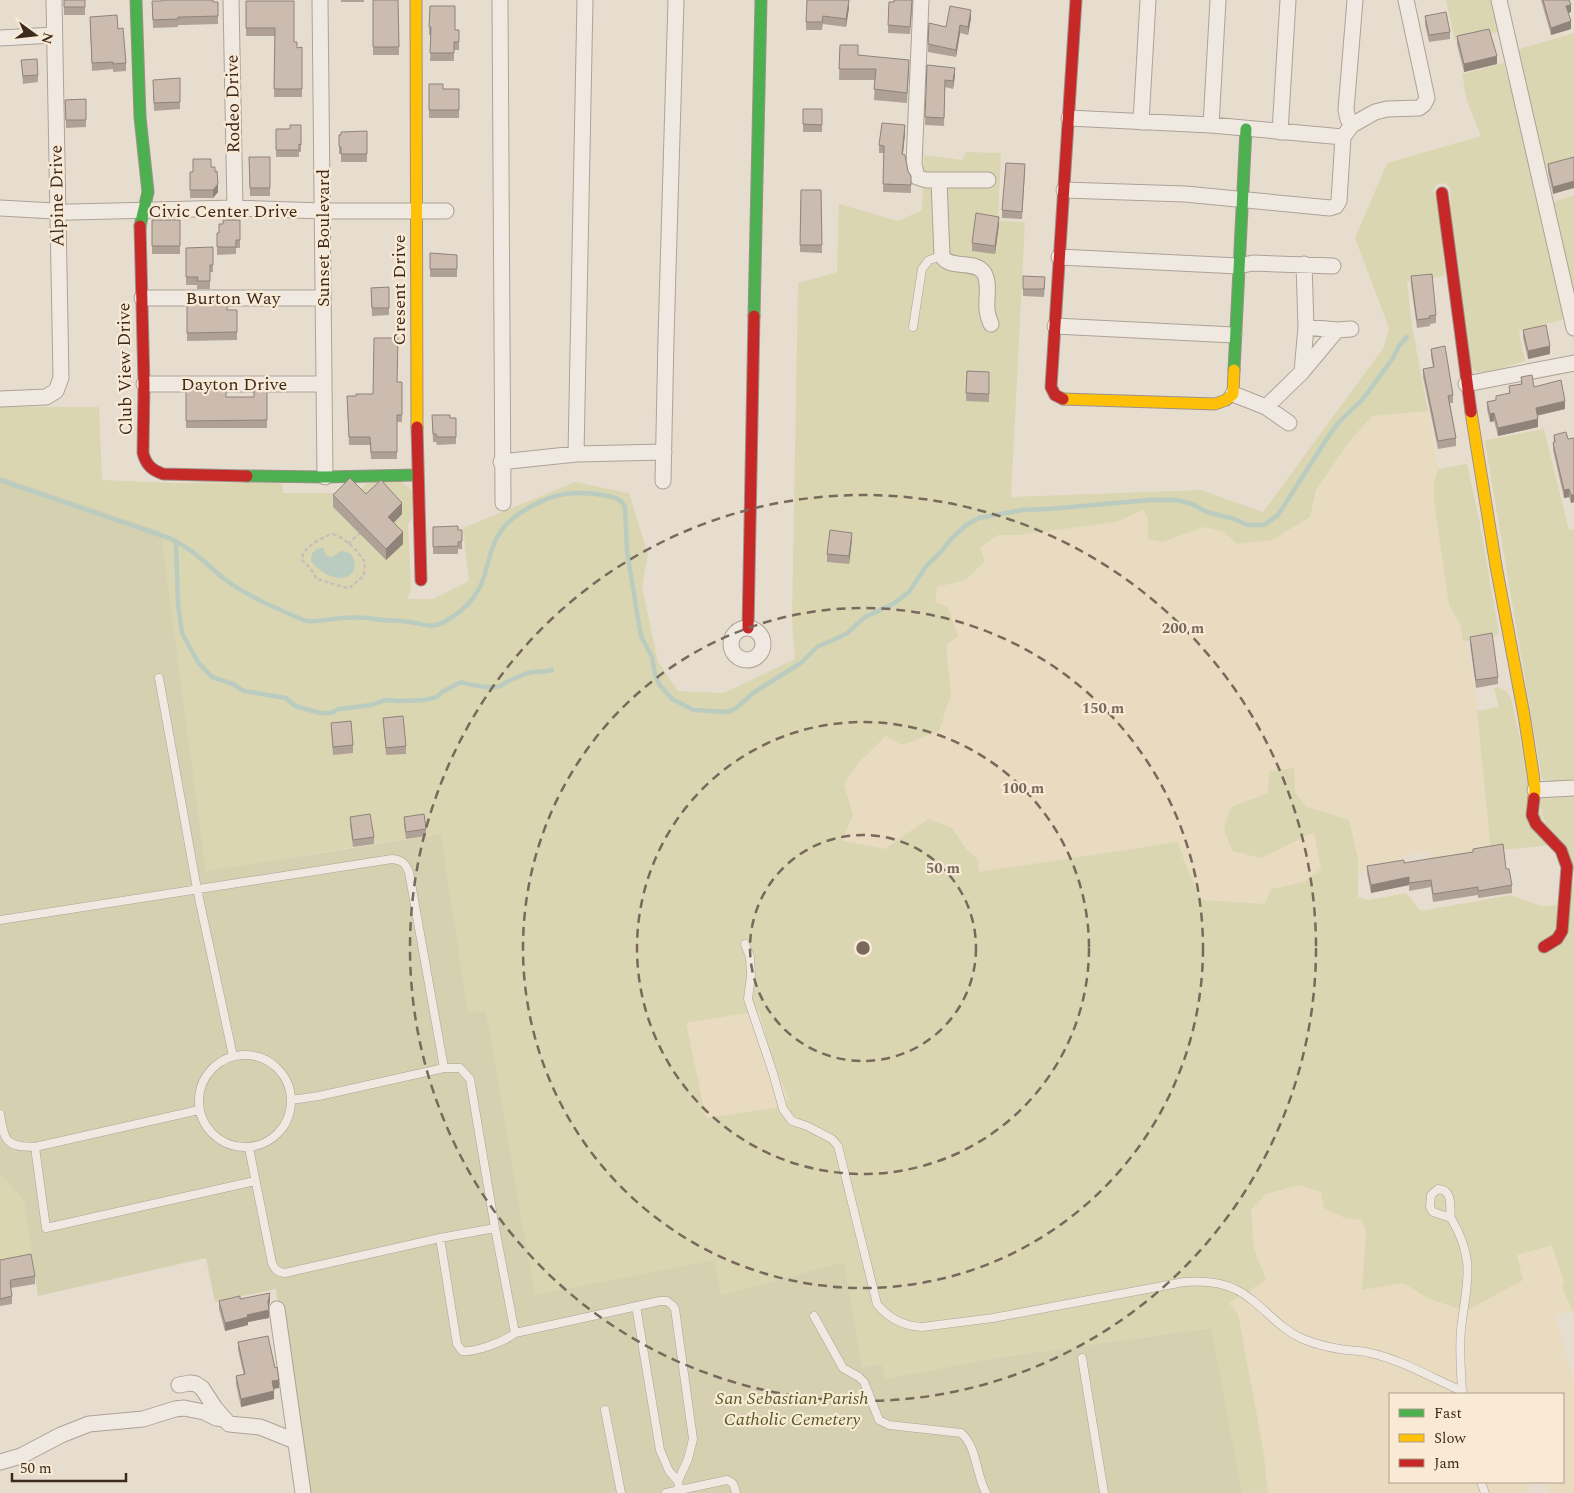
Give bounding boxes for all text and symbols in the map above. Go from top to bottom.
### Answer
north arrow [10,10,60,60]
text: N [35,30,59,46]
street label: Rodeo Drive [219,54,247,154]
street label: Alpine Drive [43,145,71,247]
street label: Sunset Boulevard [310,169,337,307]
street label: Civic Center Drive [148,198,298,225]
street label: Cresent Drive [386,235,413,345]
street label: Burton Way [186,285,282,312]
street label: Club View Drive [110,302,140,436]
street label: Dayton Drive [181,371,287,398]
text: 200 m [1162,617,1205,640]
text: 150 m [1082,697,1125,720]
text: 100 m [1002,777,1045,800]
text: 50 m [926,857,961,880]
centre of rings [854,939,872,957]
park label: San Sebastian Parish Catholic Cemetery [716,1385,868,1433]
legend [1389,1393,1564,1483]
text: Fast [1434,1402,1462,1425]
text: Slow [1434,1427,1466,1450]
scale bar [12,1450,126,1482]
text: Jam [1434,1452,1460,1475]
text: 50 m [20,1457,52,1480]

